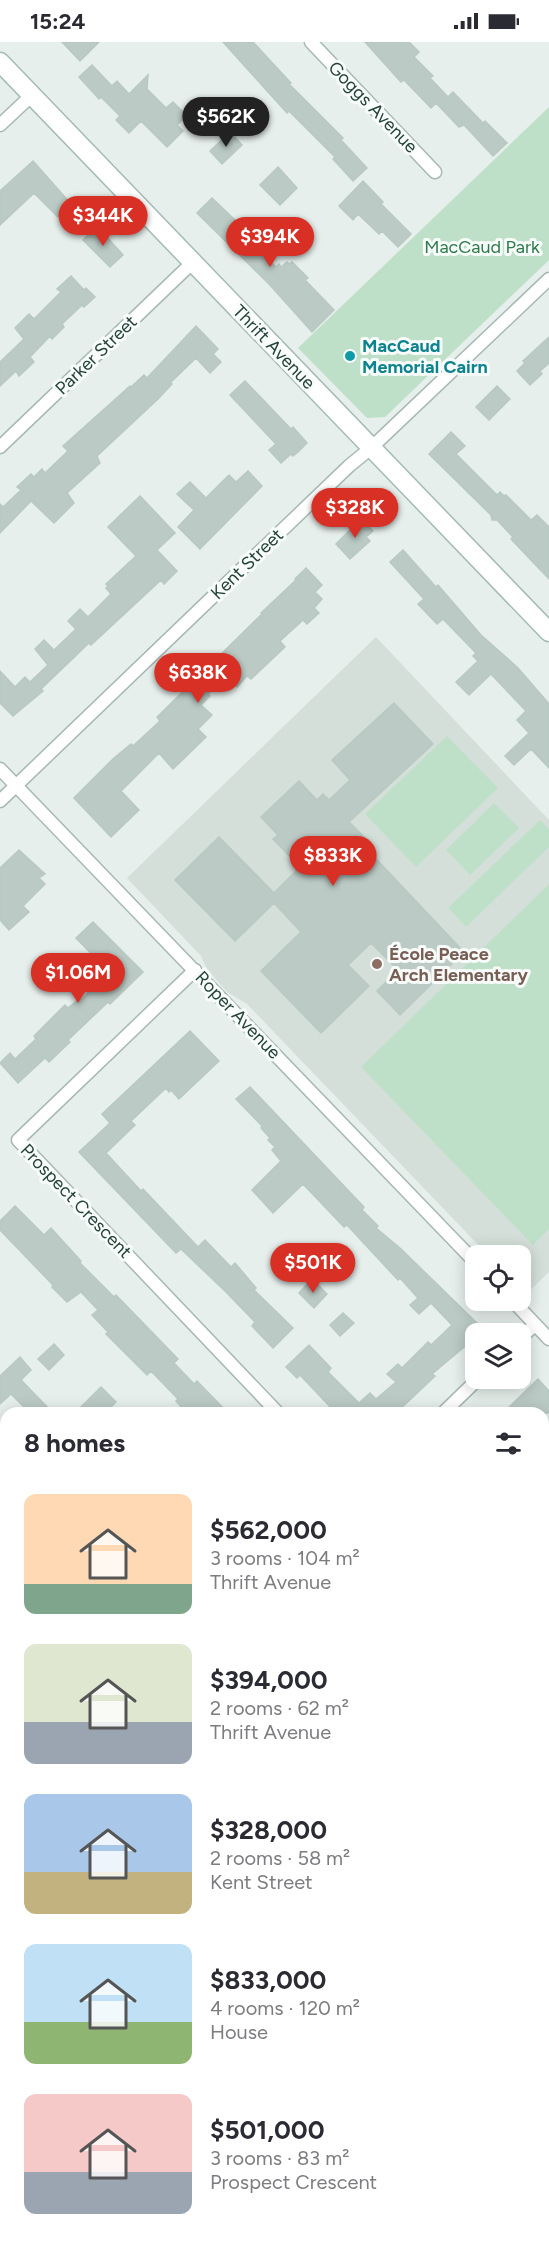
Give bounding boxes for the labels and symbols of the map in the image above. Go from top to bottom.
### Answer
street label: Goggs Avenue [324,57,422,158]
pin: $562K [184,97,268,148]
pin: $344K [61,196,145,247]
pin: $394K [228,217,312,268]
park label: MacCaud Park [424,236,540,258]
street label: Thrift Avenue [228,300,320,394]
street label: Parker Street [51,311,141,399]
place label: MacCaud Memorial Cairn [362,335,488,378]
marker: MacCaud Memorial Cairn [343,349,357,363]
pin: $328K [313,488,397,539]
street label: Kent Street [206,524,288,604]
pin: $638K [156,653,240,704]
pin: $833K [291,836,375,887]
place label: École Peace Arch Elementary [389,943,528,986]
pin: $1.06M [29,953,127,1004]
marker: École Peace Arch Elementary [370,957,384,971]
street label: Roper Avenue [191,967,285,1064]
street label: Prospect Crescent [16,1139,136,1263]
pin: $501K [271,1243,355,1294]

